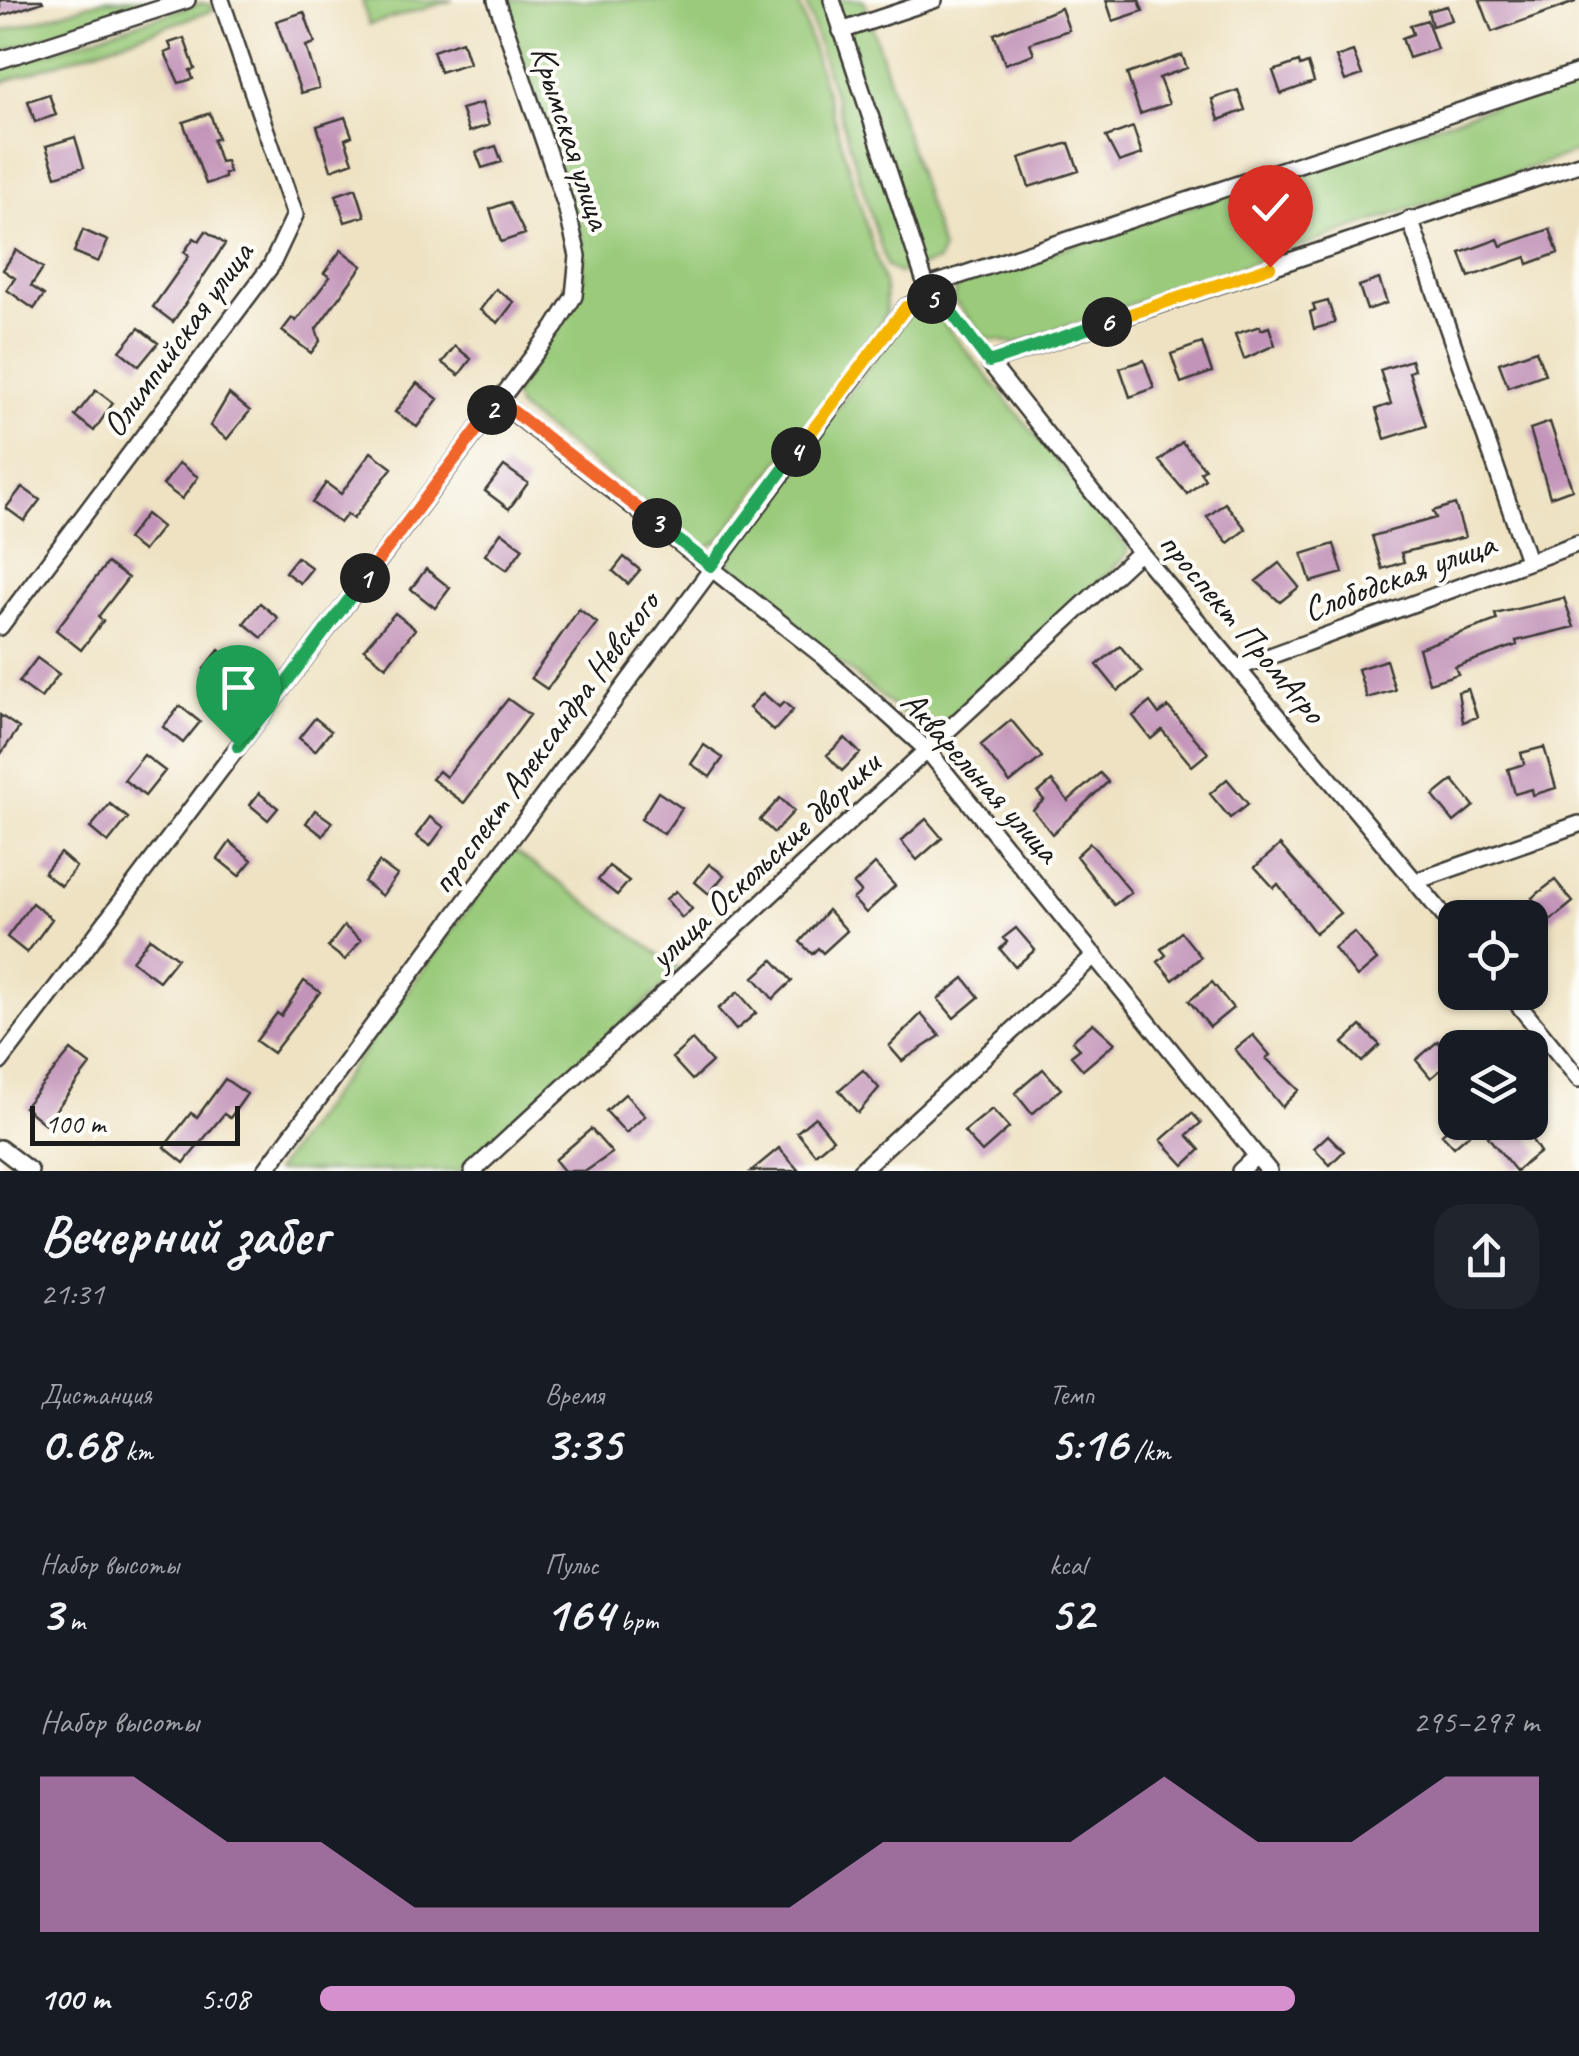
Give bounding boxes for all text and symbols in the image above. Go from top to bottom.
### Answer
street label: Крымская улица [521,39,623,237]
pin [1228,165,1313,268]
icon: check [1243,180,1298,235]
street label: Олимпийская улица [91,231,265,446]
pin: 5 [907,274,957,324]
text: 5 [926,281,938,316]
pin: 6 [1082,297,1132,347]
text: 6 [1100,304,1114,339]
pin: 2 [467,385,517,435]
text: 2 [486,392,498,427]
pin: 4 [771,427,821,477]
text: 4 [790,434,802,469]
pin: 3 [632,498,682,548]
text: 3 [651,505,663,540]
street label: Слободская улица [1297,520,1504,632]
street label: проспект ПромАгро [1149,522,1337,734]
pin: 1 [340,553,390,603]
text: 1 [359,560,371,595]
street label: проспект Александра Невского [419,579,671,902]
pin [196,645,281,748]
icon: arrive [211,660,266,715]
street label: Акварельная улица [891,681,1072,874]
street label: улица Оскольские дворики [638,739,892,980]
map controls [1438,900,1548,1140]
button: locate [1438,900,1548,1010]
button: layers [1438,1030,1548,1140]
scale bar [30,1101,240,1146]
text: 100 m [45,1106,105,1141]
text: Вечерний забег [40,1200,328,1270]
button: share [1434,1204,1539,1309]
text: 21:31 [40,1273,104,1314]
text: Дистанция [40,1377,152,1412]
text: Время [545,1377,604,1412]
text: Темп [1049,1377,1094,1412]
text: 0.68 [40,1412,118,1475]
text: 3:35 [545,1412,621,1475]
text: 5:16 [1049,1412,1127,1475]
text: km [118,1433,153,1468]
text: /km [1127,1433,1170,1468]
text: Набор высоты [40,1547,179,1582]
text: Пульс [545,1547,599,1582]
text: kcal [1049,1547,1086,1582]
text: 3 [40,1582,63,1645]
text: 164 [545,1582,613,1645]
text: 52 [1049,1582,1094,1645]
text: m [63,1603,85,1638]
text: bpm [613,1603,658,1638]
text: Набор высоты [40,1701,199,1742]
text: 295–297 m [1413,1701,1539,1742]
text: 100 m [40,1978,109,2019]
text: 5:08 [200,1978,250,2019]

